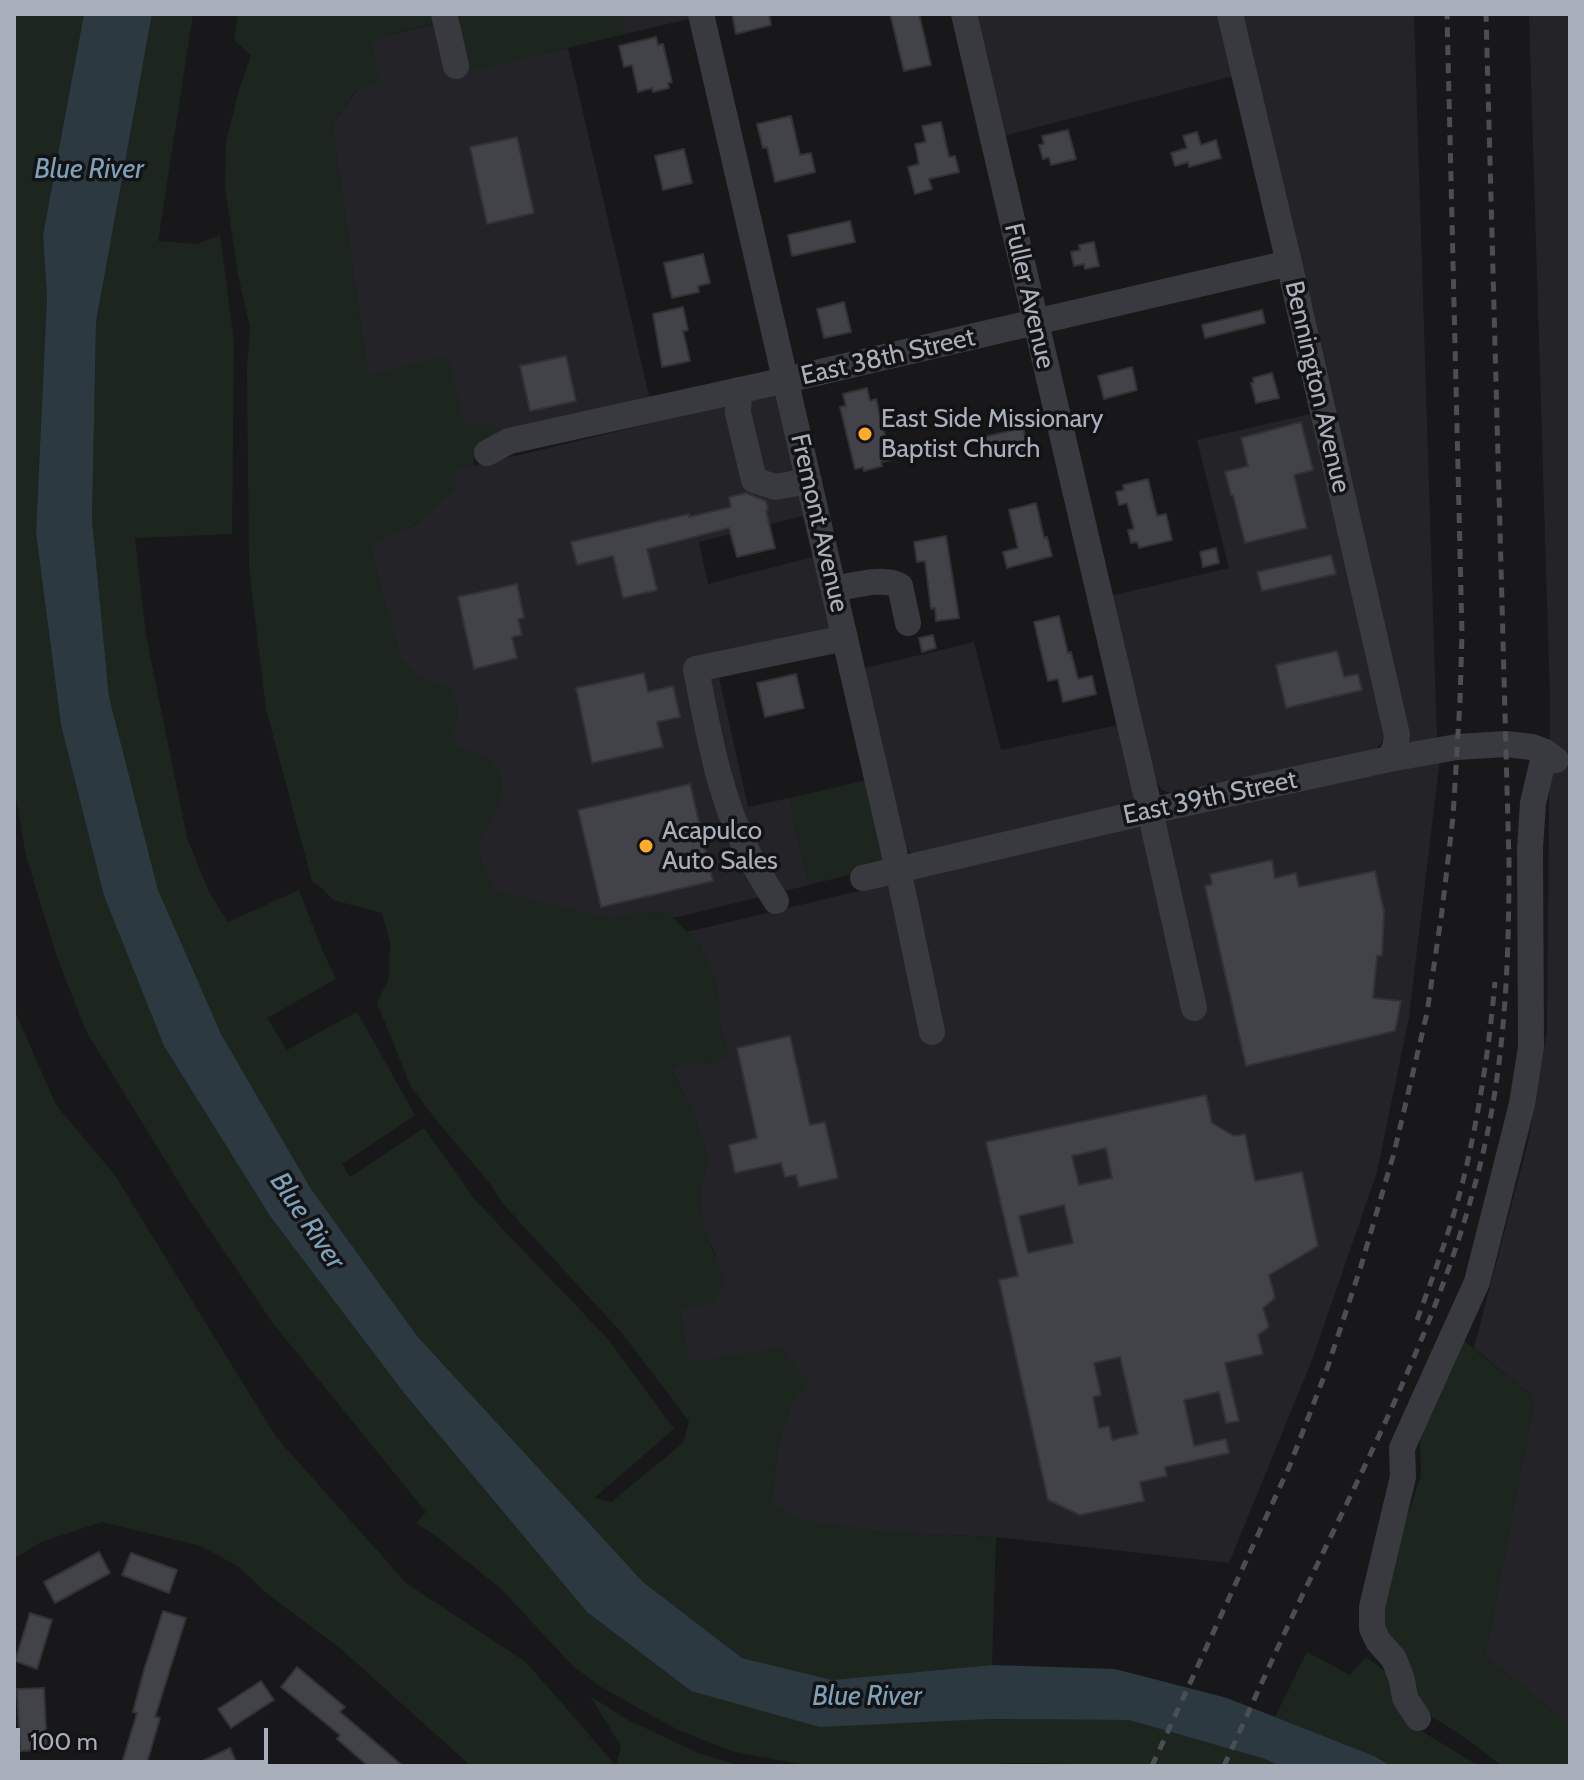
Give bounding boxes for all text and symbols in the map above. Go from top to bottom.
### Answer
water label: Blue River [34,153,144,187]
street label: Fuller Avenue [997,220,1061,372]
street label: Bennington Avenue [1277,278,1357,496]
street label: East 38th Street [798,322,978,392]
place label: East Side Missionary Baptist Church [881,403,1103,464]
marker: East Side Missionary Baptist Church [856,425,874,443]
street label: Fremont Avenue [783,431,855,615]
street label: East 39th Street [1120,764,1300,832]
place label: Acapulco Auto Sales [662,815,778,876]
marker: Acapulco Auto Sales [637,837,655,855]
water label: Blue River [262,1166,352,1276]
water label: Blue River [812,1680,922,1714]
scale bar [20,1712,272,1762]
text: 100 m [30,1727,98,1756]

